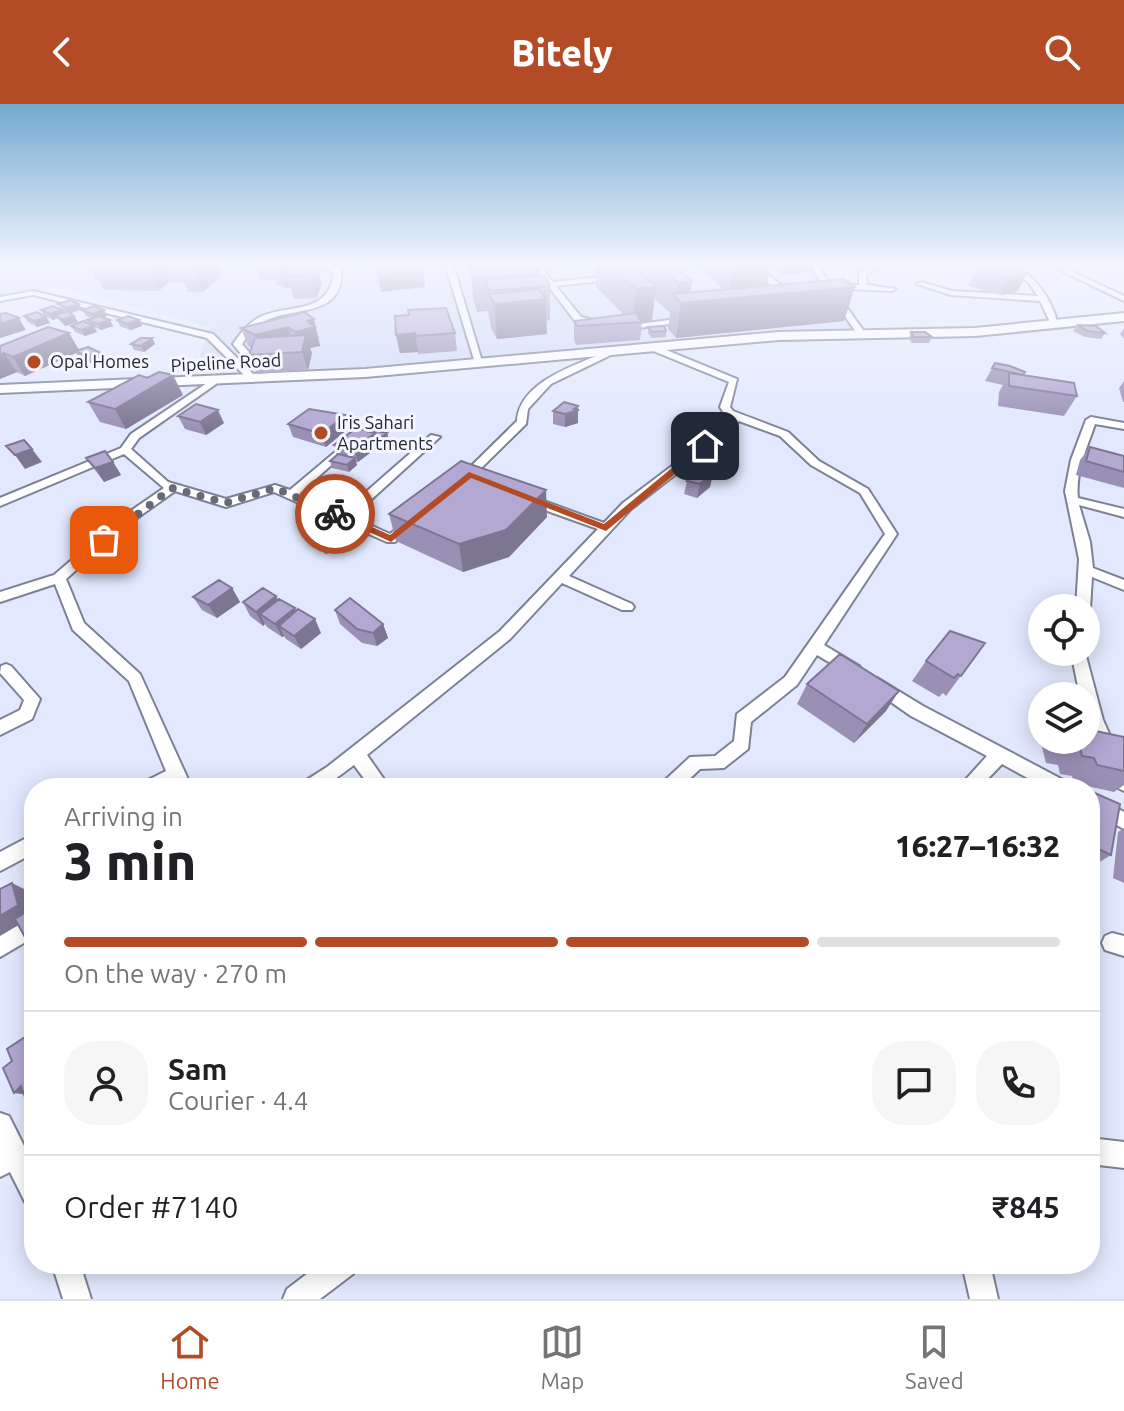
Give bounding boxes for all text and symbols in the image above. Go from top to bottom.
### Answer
icon: back [40,30,84,74]
icon: search [1040,30,1084,74]
text: Bitely [511,32,613,73]
street label: Pipeline Road [170,349,282,375]
place label: Opal Homes [50,351,149,371]
marker: Opal Homes [25,353,43,371]
place label: Iris Sahari Apartments [337,412,433,453]
pin [671,412,739,480]
marker: Iris Sahari Apartments [312,424,330,442]
icon: home [683,424,727,468]
courier [295,474,375,554]
icon: bike [313,492,357,536]
pin [70,506,138,574]
icon: bag [82,518,126,562]
map controls [1028,594,1100,754]
button: locate [1028,594,1100,666]
button: layers [1028,682,1100,754]
text: Arriving in [64,802,183,831]
text: 16:27–16:32 [895,829,1060,863]
text: 3 min [64,832,196,890]
text: On the way · 270 m [64,959,287,988]
button: person [64,1041,148,1125]
button: chat [872,1041,956,1125]
button: phone [976,1041,1060,1125]
text: Sam [168,1052,227,1086]
text: Courier · 4.4 [168,1086,308,1115]
text: Order #7140 [64,1190,238,1224]
text: ₹845 [992,1190,1060,1224]
tab: Home [160,1320,220,1393]
tab: Map [540,1320,584,1393]
tab: Saved [905,1320,964,1393]

